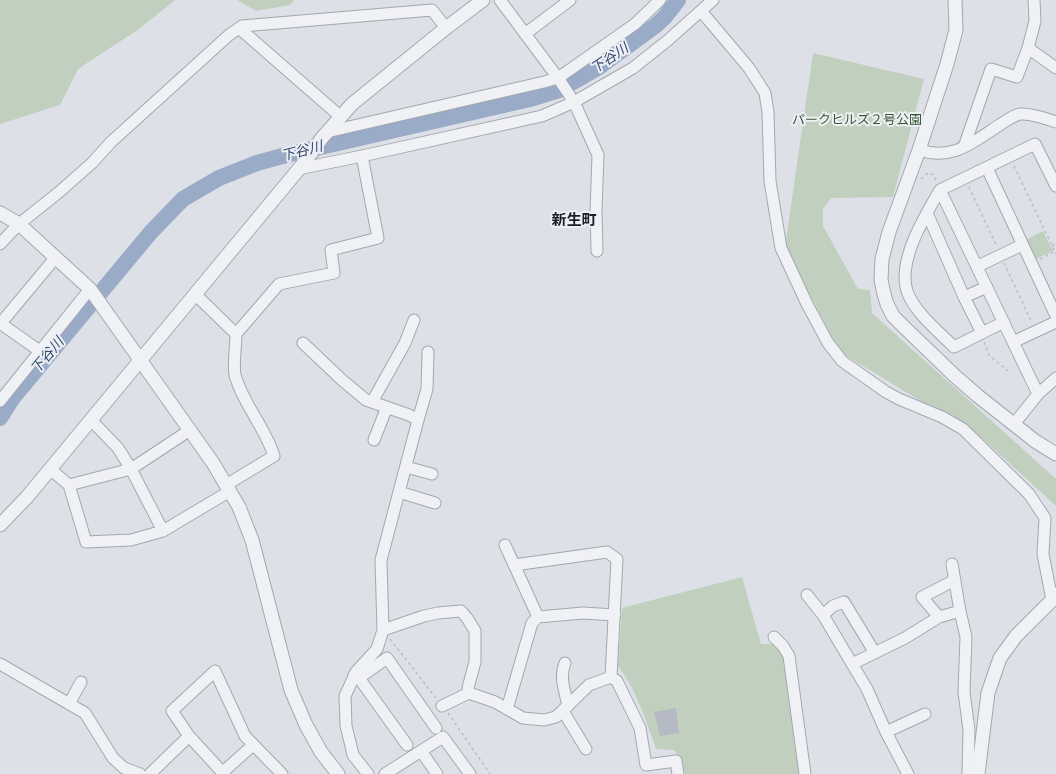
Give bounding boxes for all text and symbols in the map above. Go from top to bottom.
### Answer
water label: 下谷川 [588,40,632,78]
park label: パークヒルズ２号公園 [792,113,922,129]
water label: 下谷川 [280,139,324,165]
district label: 新生町 [552,212,596,230]
water label: 下谷川 [28,335,68,377]

